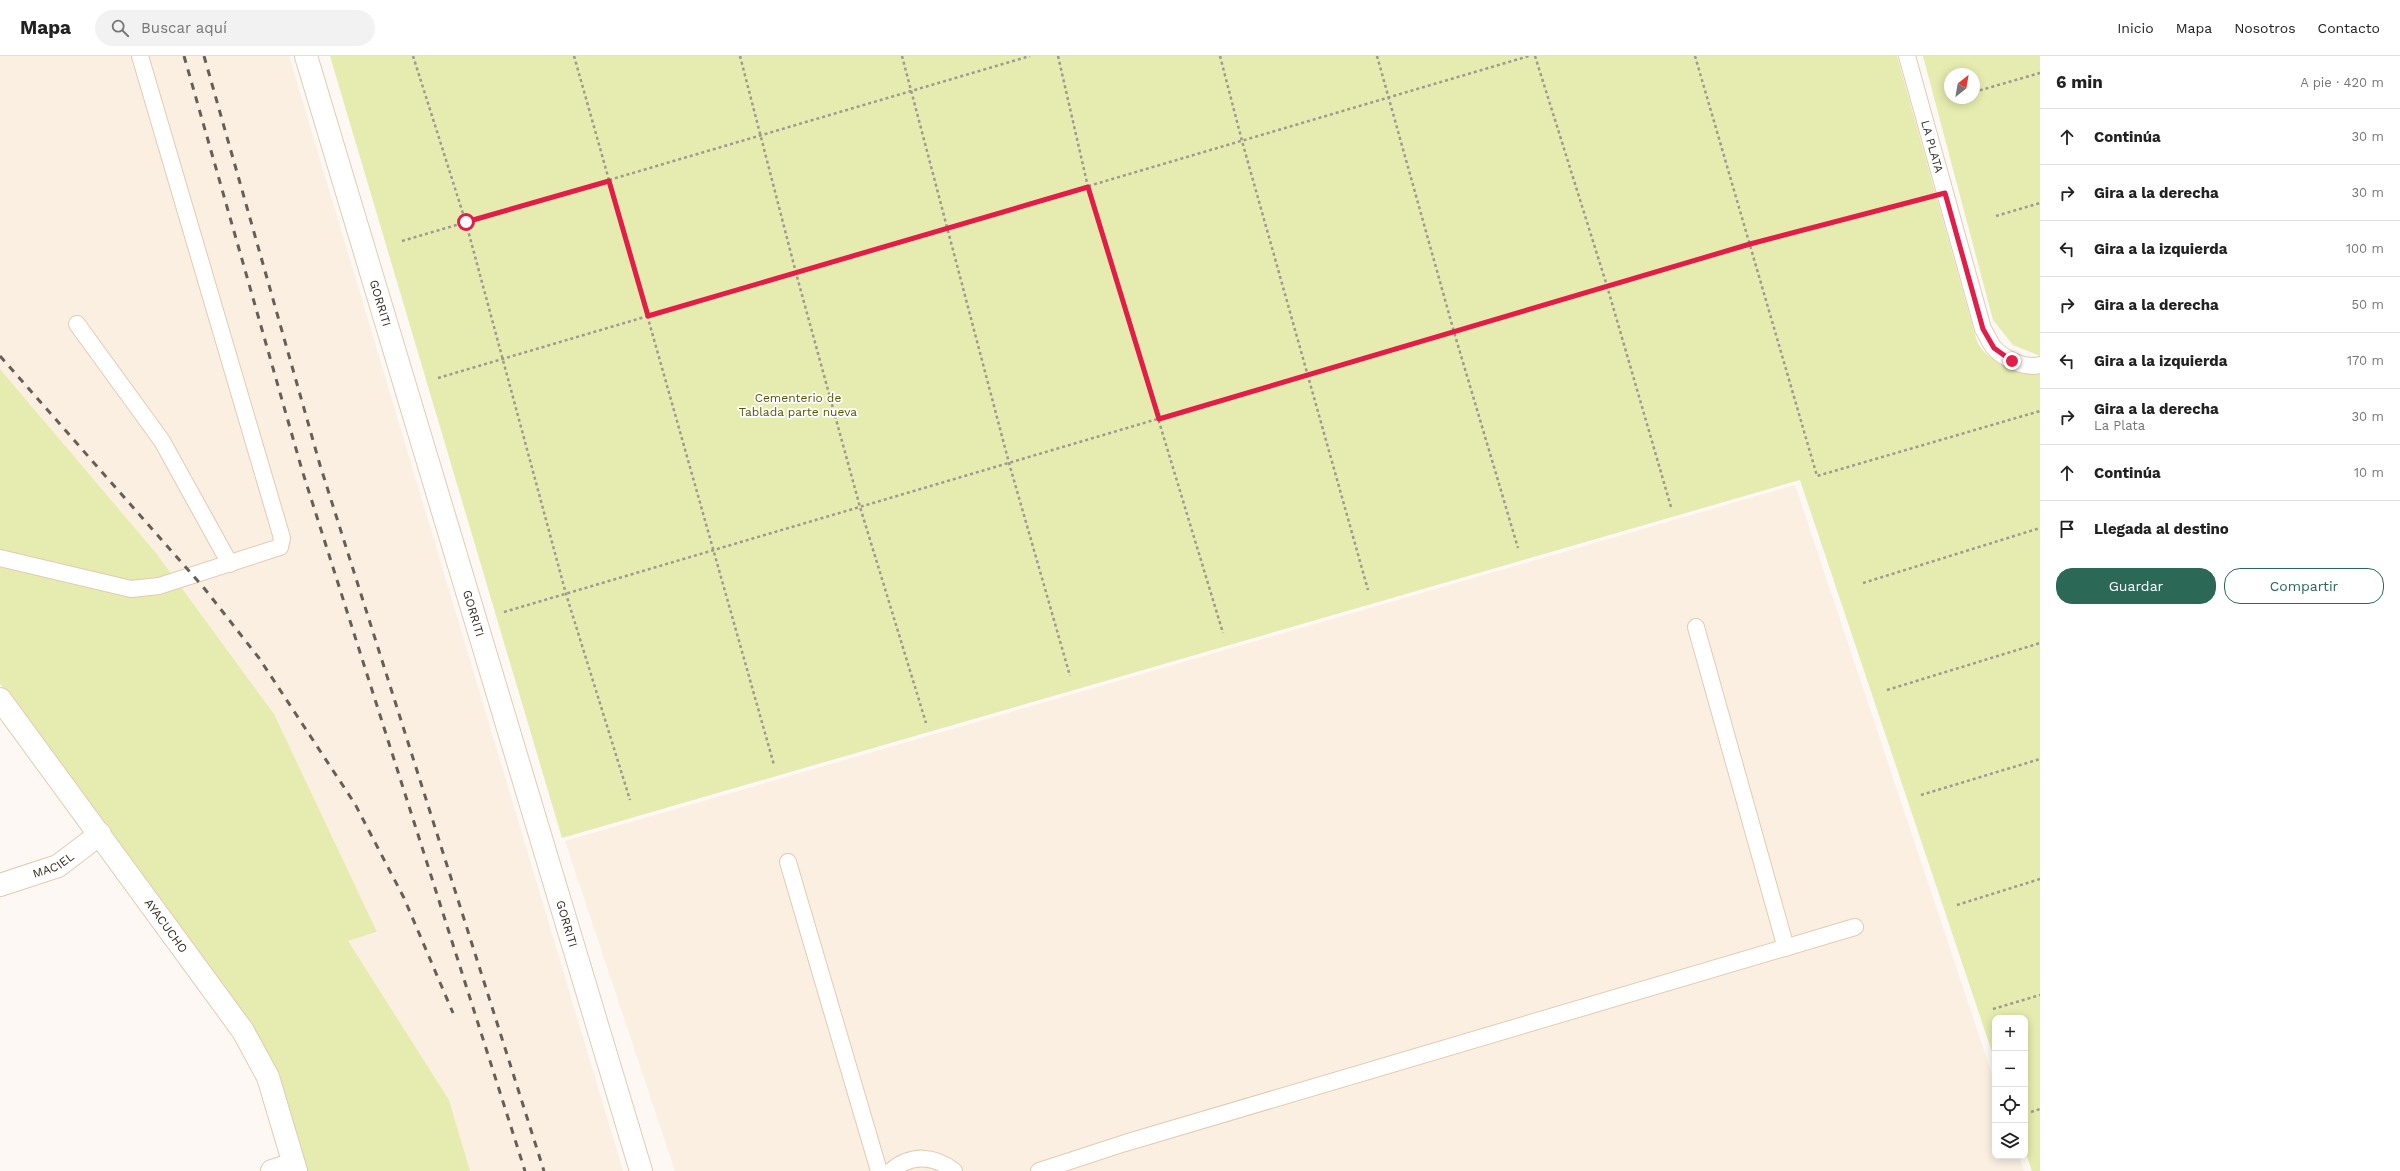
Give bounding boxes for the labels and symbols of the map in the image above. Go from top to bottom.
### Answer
north arrow [1944,68,1980,104]
street label: LA PLATA [1918,119,1946,175]
route start [457,213,475,231]
street label: GORRITI [367,278,394,328]
route end [2003,352,2021,370]
park label: Cementerio de Tablada parte nueva [739,391,857,419]
street label: GORRITI [460,588,487,638]
street label: MACIEL [31,849,77,881]
street label: AYACUCHO [142,896,190,956]
street label: GORRITI [553,899,580,949]

